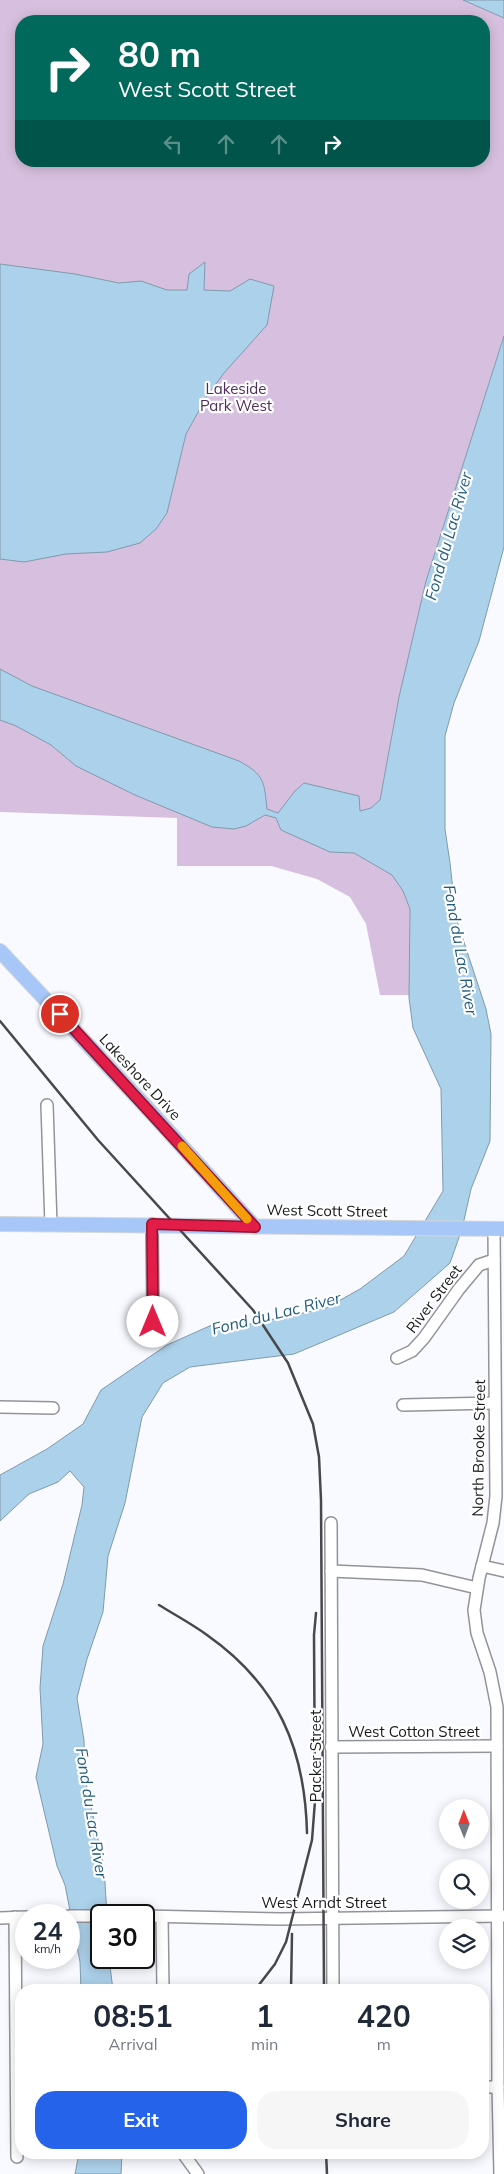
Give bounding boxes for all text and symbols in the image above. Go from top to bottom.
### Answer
text: 80 m [118,32,201,76]
icon: right [35,35,100,100]
text: West Scott Street [118,75,296,103]
icon: left [159,130,187,158]
icon: ahead [212,130,240,158]
icon: ahead [265,130,293,158]
icon: right [318,130,346,158]
park label: Lakeside Park West [200,379,272,415]
water label: Fond du Lac River [420,469,476,602]
water label: Fond du Lac River [440,883,483,1018]
pin [39,993,81,1035]
icon: arrive [46,1000,74,1028]
street label: Lakeshore Drive [95,1029,185,1124]
street label: West Scott Street [266,1200,388,1221]
street label: River Street [402,1261,466,1337]
water label: Fond du Lac River [209,1287,344,1339]
position arrow [126,1295,178,1347]
street label: North Brooke Street [468,1379,489,1517]
street label: Packer Street [306,1710,325,1802]
street label: West Cotton Street [348,1722,480,1741]
water label: Fond du Lac River [72,1746,112,1881]
north arrow [439,1799,489,1849]
map controls [439,1799,489,1969]
button: search [439,1859,489,1909]
street label: West Arndt Street [261,1893,387,1912]
speed limit sign: 30 [90,1904,155,1969]
text: 24 [32,1915,63,1946]
button: layers [439,1919,489,1969]
text: km/h [34,1941,61,1956]
text: 08:51 [93,1997,173,2035]
text: 1 [256,1997,274,2035]
text: 420 [357,1997,411,2035]
text: Arrival [109,2034,158,2054]
text: min [251,2034,278,2054]
text: m [377,2034,391,2054]
button: Exit [35,2091,247,2149]
button: Share [257,2091,469,2149]

